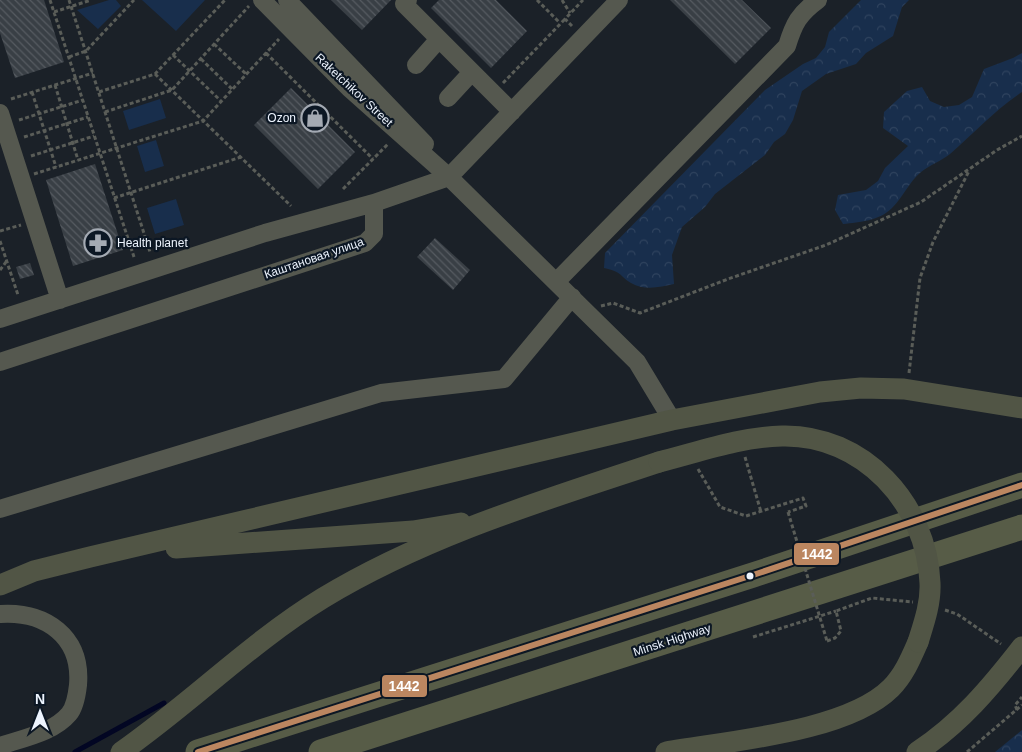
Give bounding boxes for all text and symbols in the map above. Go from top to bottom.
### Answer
street label: Raketchikov Street [312,51,396,130]
shop icon: Ozon [300,103,330,133]
place label: Ozon [267,111,296,125]
pharmacy icon: Health planet [83,228,113,258]
street label: Каштановая улица [262,234,366,282]
place label: Health planet [117,236,188,250]
line badge: 1442 [793,542,840,566]
text: 1442 [801,546,833,562]
unlabelled marker [745,571,755,581]
street label: Minsk Highway [631,621,713,659]
line badge: 1442 [381,674,428,698]
text: 1442 [388,678,420,694]
north arrow [15,687,65,737]
text: N [35,691,45,707]

